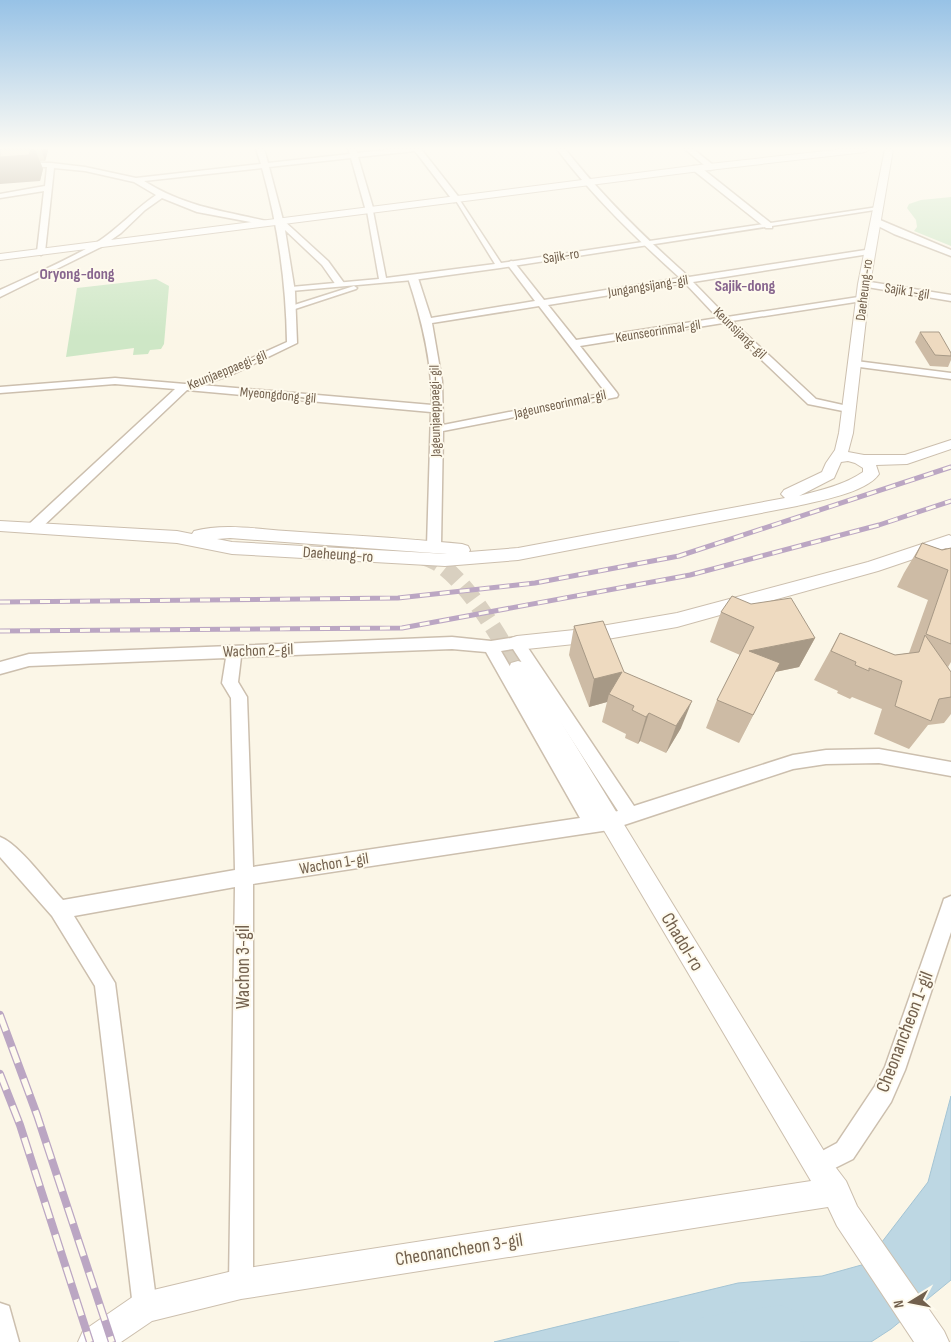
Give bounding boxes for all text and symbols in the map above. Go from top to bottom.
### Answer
street label: Sajik-ro [542,245,581,267]
street label: Daeheung-ro [852,258,876,322]
district label: Oryong-dong [39,265,115,284]
street label: Jungangsijang-gil [606,271,689,301]
district label: Sajik-dong [715,277,776,296]
street label: Sajik 1-gil [883,279,931,303]
street label: Keunsijang-gil [710,304,770,362]
street label: Keunseorinmal-gil [614,316,702,346]
street label: Keunjaeppaegi-gil [185,346,269,394]
street label: Jageunjaeppaegi-gil [426,365,444,458]
street label: Myeongdong-gil [239,383,317,407]
street label: Jageunseorinmal-gil [511,386,608,422]
street label: Daeheung-ro [302,543,374,567]
street label: Wachon 2-gil [222,640,294,662]
street label: Wachon 1-gil [298,849,370,879]
street label: Chadol-ro [656,909,708,975]
street label: Wachon 3-gil [232,925,255,1009]
street label: Cheonancheon 1-gil [871,968,939,1096]
street label: Cheonancheon 3-gil [394,1229,524,1271]
north arrow [886,1277,936,1327]
text: N [890,1299,908,1309]

